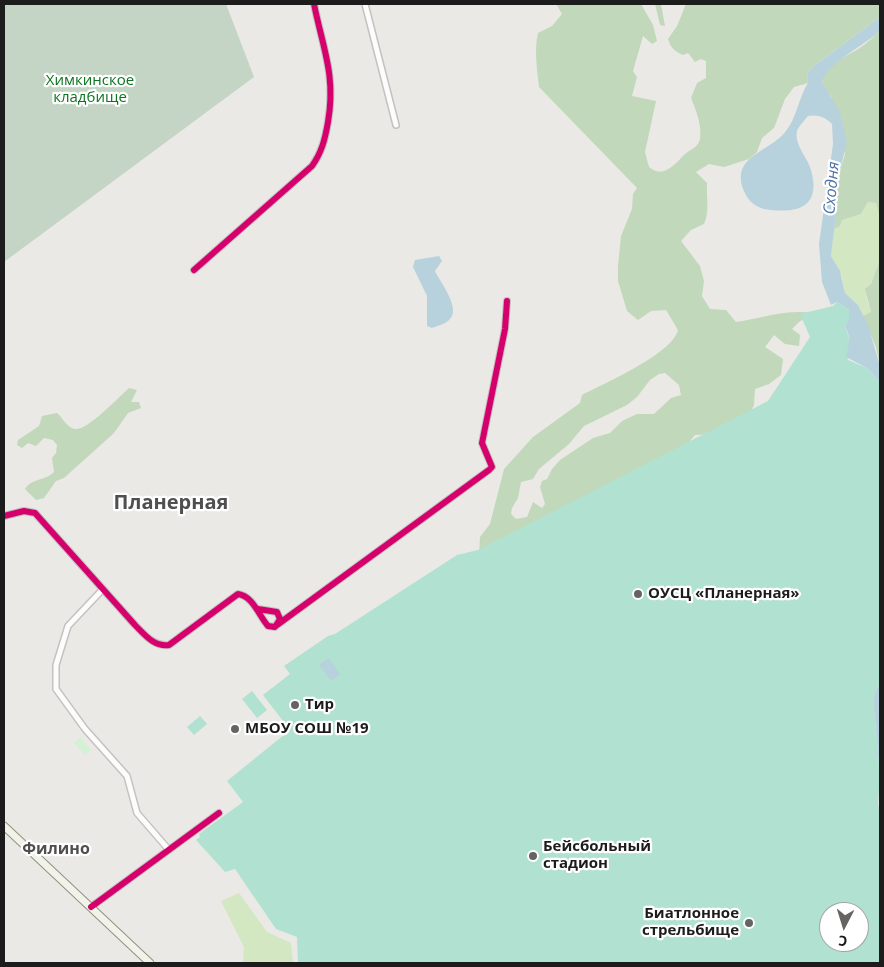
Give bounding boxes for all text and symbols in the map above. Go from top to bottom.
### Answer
park label: Химкинское кладбище [46,72,134,107]
water label: Сходня [820,161,844,215]
district label: Планерная [114,491,228,515]
place label: ОУСЦ «Планерная» [648,585,800,603]
marker: ОУСЦ «Планерная» [632,588,644,600]
place label: Тир [305,696,334,714]
marker: Тир [289,699,301,711]
place label: МБОУ СОШ №19 [245,720,369,738]
marker: МБОУ СОШ №19 [229,723,241,735]
place label: Бейсбольный стадион [543,838,651,873]
district label: Филино [22,839,90,859]
marker: Бейсбольный стадион [527,850,539,862]
north arrow [819,902,869,952]
place label: Биатлонное стрельбище [642,905,739,940]
marker: Биатлонное стрельбище [743,917,755,929]
text: С [837,932,848,951]

